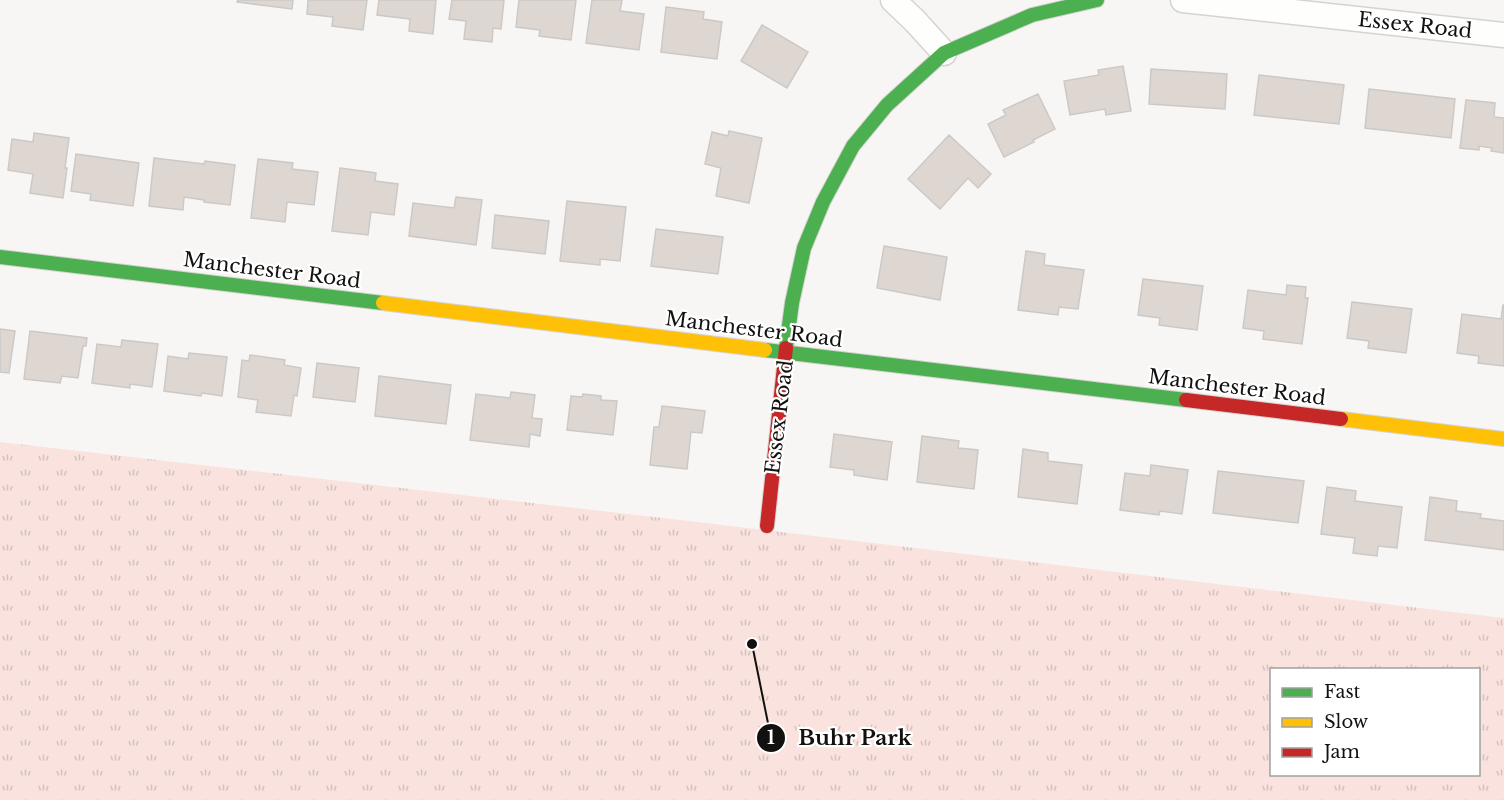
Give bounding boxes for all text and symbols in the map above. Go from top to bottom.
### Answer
street label: Essex Road [1357,7,1473,43]
street label: Manchester Road [182,247,362,293]
street label: Manchester Road [664,306,844,352]
street label: Essex Road [760,359,798,475]
street label: Manchester Road [1147,364,1327,410]
legend [1270,668,1480,776]
text: Fast [1324,681,1361,703]
text: Slow [1324,711,1369,733]
callout: Buhr Park [756,718,924,757]
text: Buhr Park [798,725,913,751]
text: 1 [767,727,775,749]
text: Jam [1322,741,1360,763]

